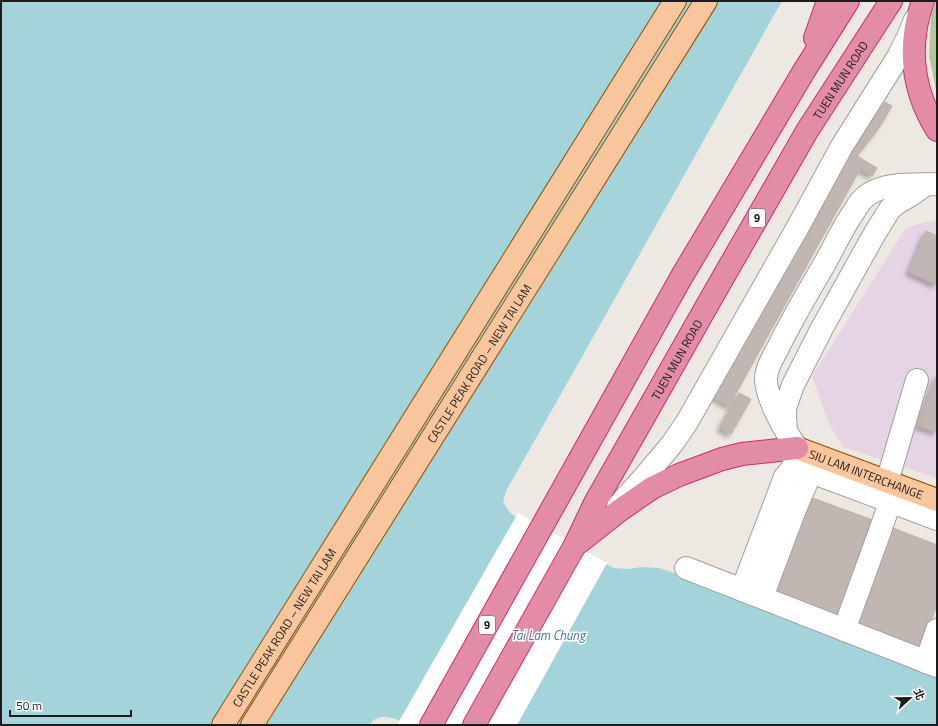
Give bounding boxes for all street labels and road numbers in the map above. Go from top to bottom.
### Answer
street label: TUEN MUN ROAD [808,37,873,123]
road number: 9 [749,209,765,227]
street label: CASTLE PEAK ROAD – NEW TAI LAM [422,280,536,446]
street label: TUEN MUN ROAD [646,315,707,403]
street label: SIU LAM INTERCHANGE [806,444,927,504]
street label: CASTLE PEAK ROAD – NEW TAI LAM [227,544,341,711]
road number: 9 [479,616,495,634]

